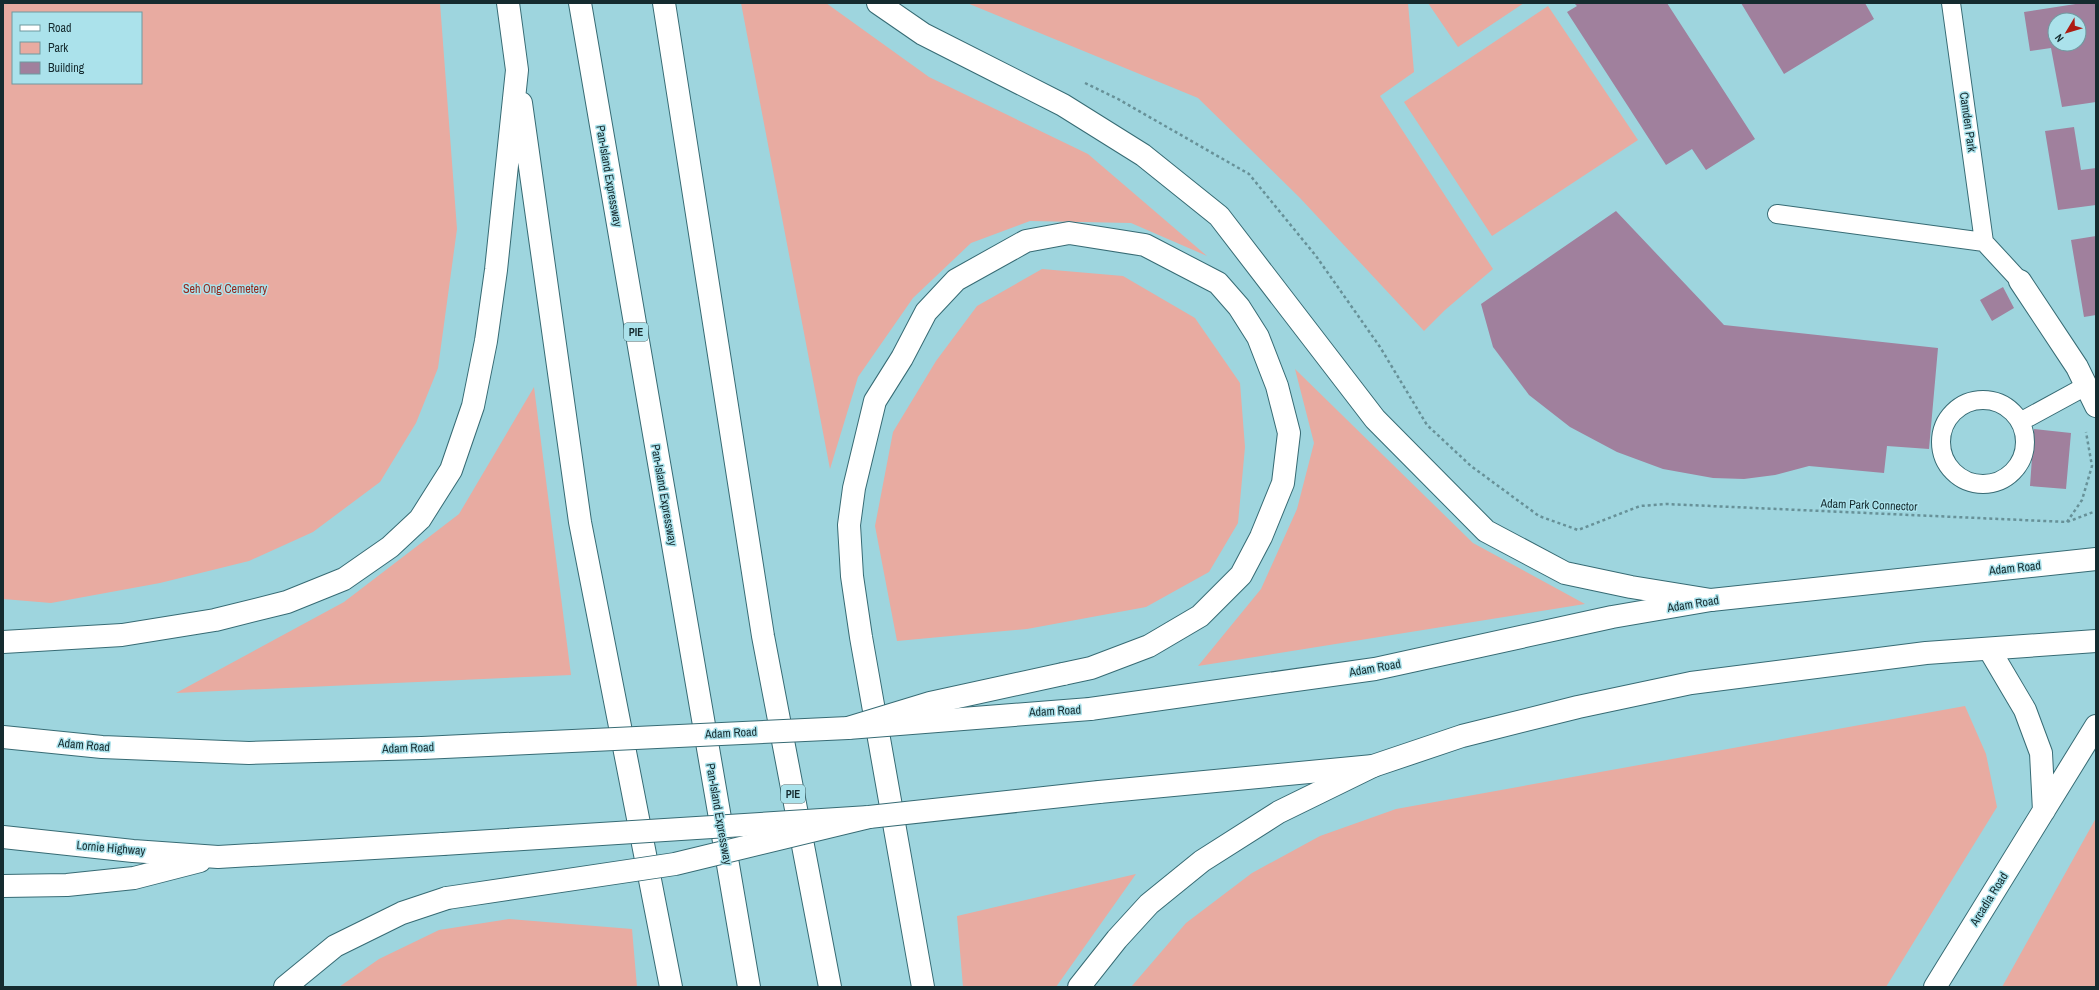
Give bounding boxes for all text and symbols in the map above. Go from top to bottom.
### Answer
legend [12,12,142,84]
north arrow [2047,12,2087,52]
text: Road [48,20,72,36]
text: N [2052,31,2067,45]
text: Park [48,40,68,56]
text: Building [48,60,85,76]
street label: Camden Park [1956,91,1980,153]
street label: Pan-Island Expressway [592,124,626,228]
park label: Seh Ong Cemetery [183,281,267,297]
road number: PIE [624,323,648,341]
street label: Pan-Island Expressway [647,443,681,547]
street label: Adam Park Connector [1819,495,1918,515]
street label: Adam Road [1987,557,2042,579]
street label: Adam Road [1665,592,1720,616]
street label: Adam Road [1347,656,1402,681]
street label: Adam Road [1028,702,1081,720]
street label: Adam Road [704,724,757,742]
street label: Adam Road [56,735,111,755]
street label: Adam Road [381,739,434,757]
street label: Pan-Island Expressway [702,762,736,866]
road number: PIE [781,785,805,803]
street label: Lornie Highway [76,837,146,859]
street label: Arcadia Road [1966,869,2012,930]

